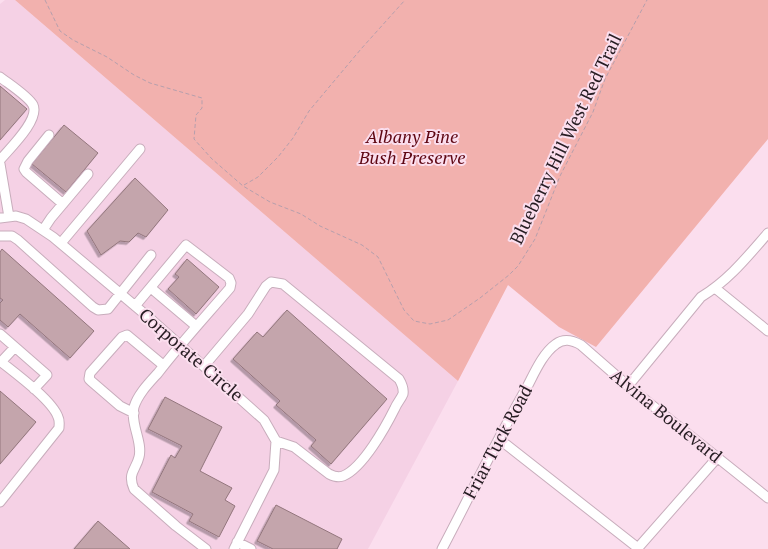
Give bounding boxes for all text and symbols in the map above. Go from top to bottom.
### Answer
street label: Blueberry Hill West Red Trail [504,29,627,248]
park label: Albany Pine Bush Preserve [358,124,465,169]
street label: Corporate Circle [134,302,249,406]
street label: Alvina Boulevard [606,363,727,468]
street label: Friar Tuck Road [457,380,537,503]

